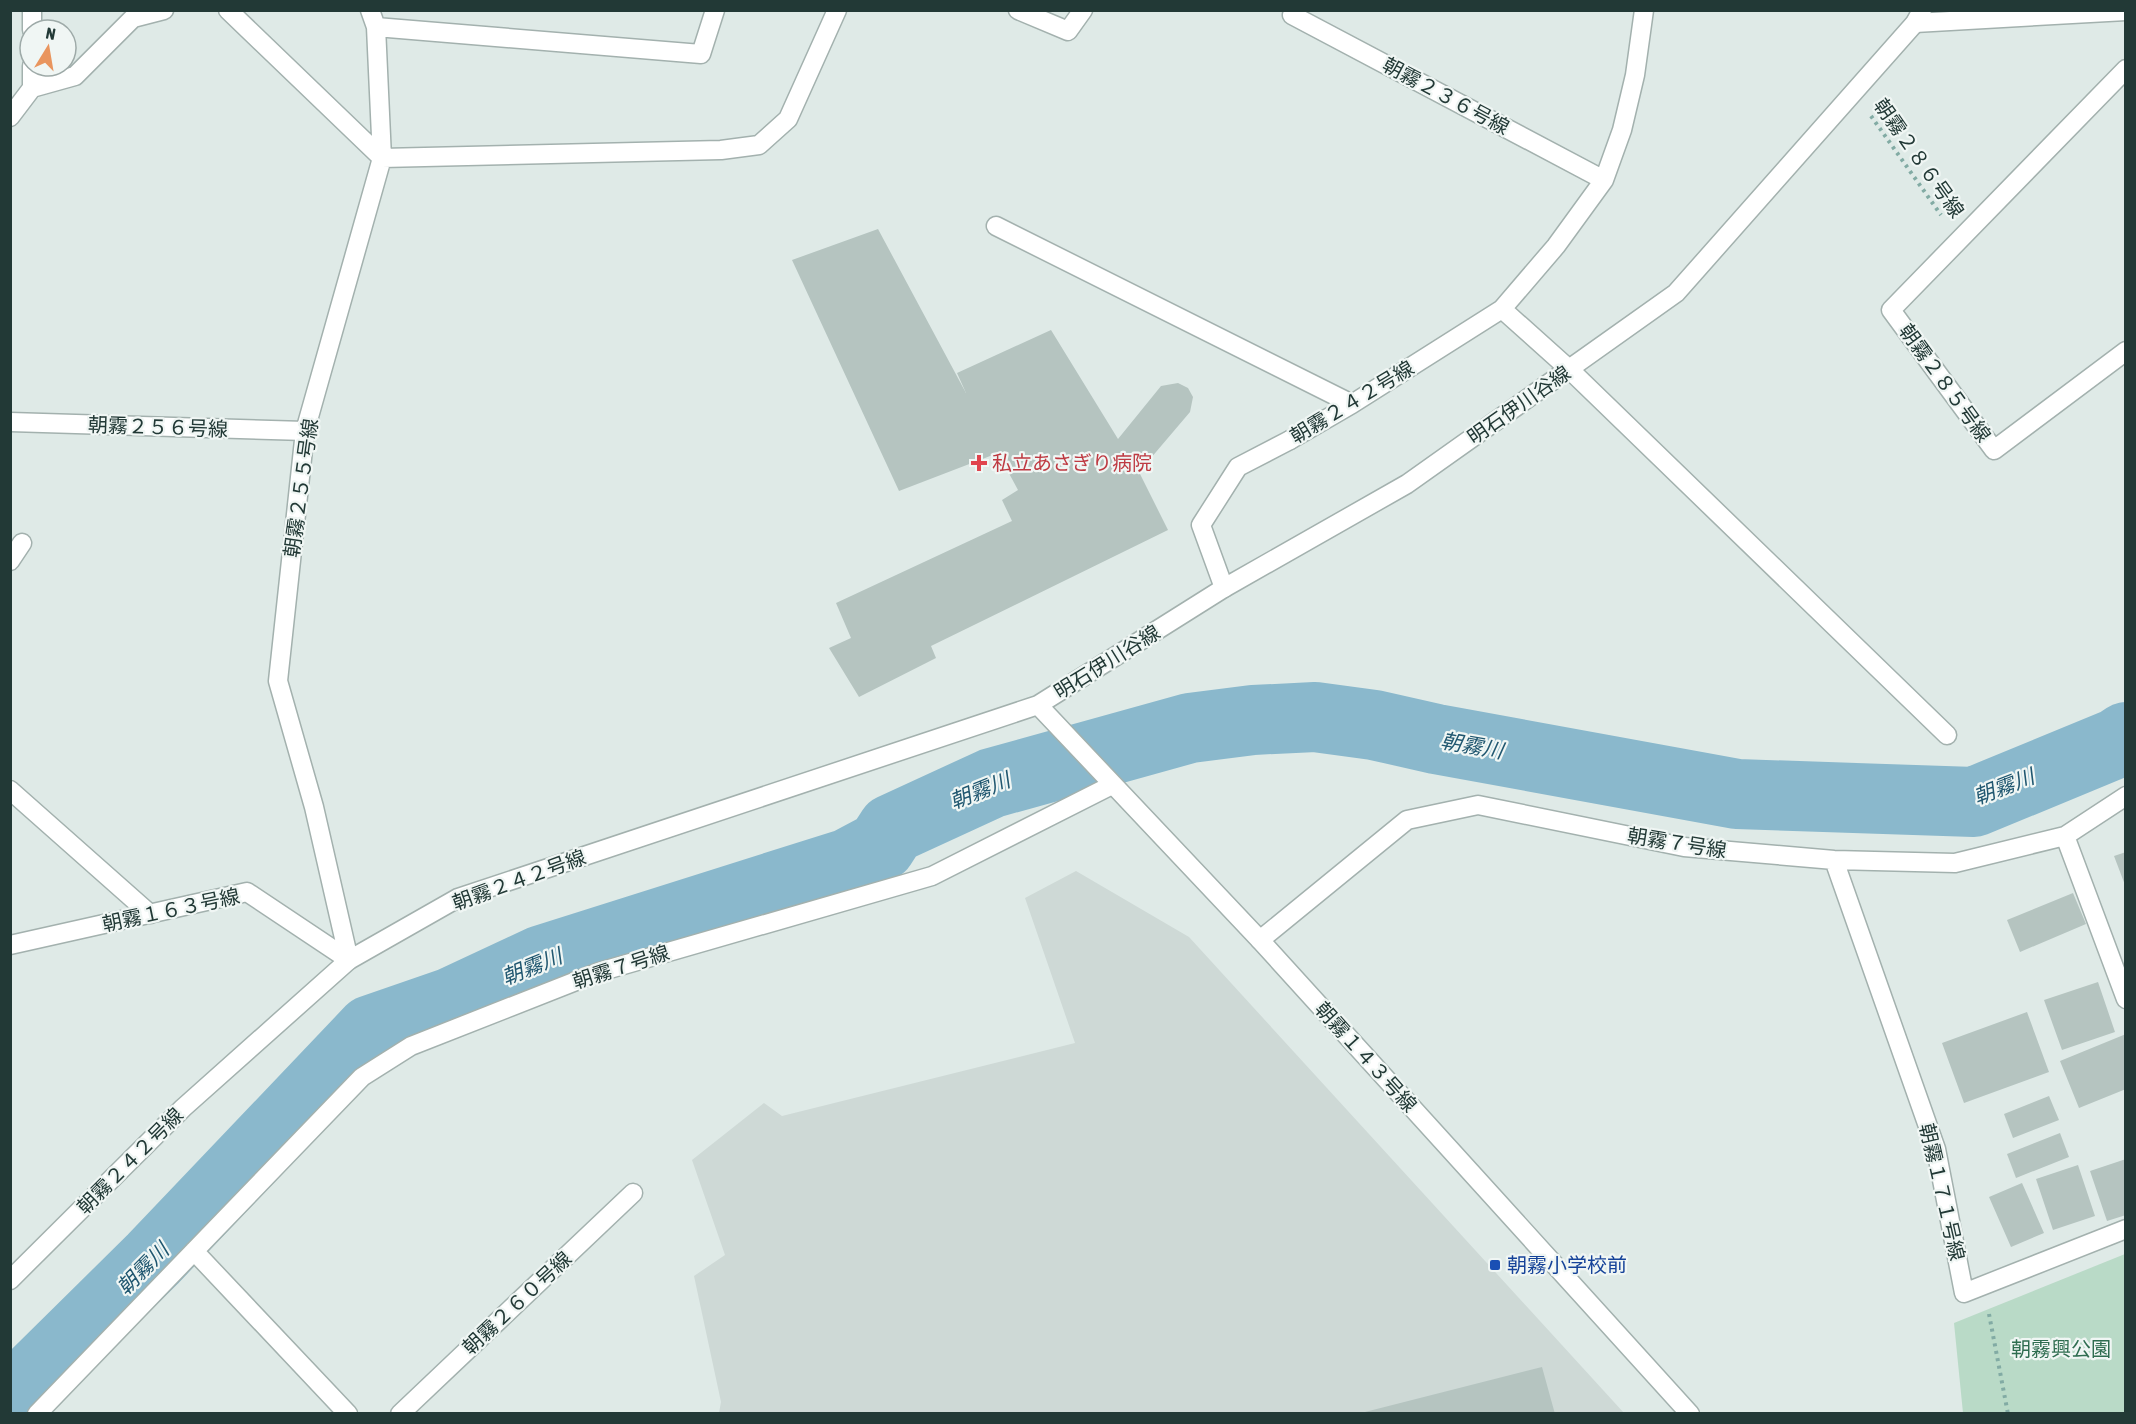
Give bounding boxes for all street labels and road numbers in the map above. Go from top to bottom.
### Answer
street label: 朝霧２３６号線 [1379,53,1513,139]
street label: 朝霧２８６号線 [1870,94,1969,222]
street label: 朝霧２８５号線 [1895,319,1996,446]
street label: 朝霧２４２号線 [1286,356,1418,447]
street label: 明石伊川谷線 [1463,361,1574,448]
street label: 朝霧２５６号線 [88,413,228,440]
street label: 朝霧２５５号線 [279,417,322,559]
street label: 明石伊川谷線 [1050,620,1164,703]
street label: 朝霧７号線 [1626,823,1728,862]
street label: 朝霧２４２号線 [449,845,589,914]
street label: 朝霧１６３号線 [100,884,242,935]
street label: 朝霧７号線 [570,940,672,993]
street label: 朝霧１４３号線 [1311,997,1422,1116]
street label: 朝霧２４２号線 [72,1103,187,1218]
street label: 朝霧１７１号線 [1916,1121,1969,1263]
street label: 朝霧２６０号線 [458,1246,576,1359]

